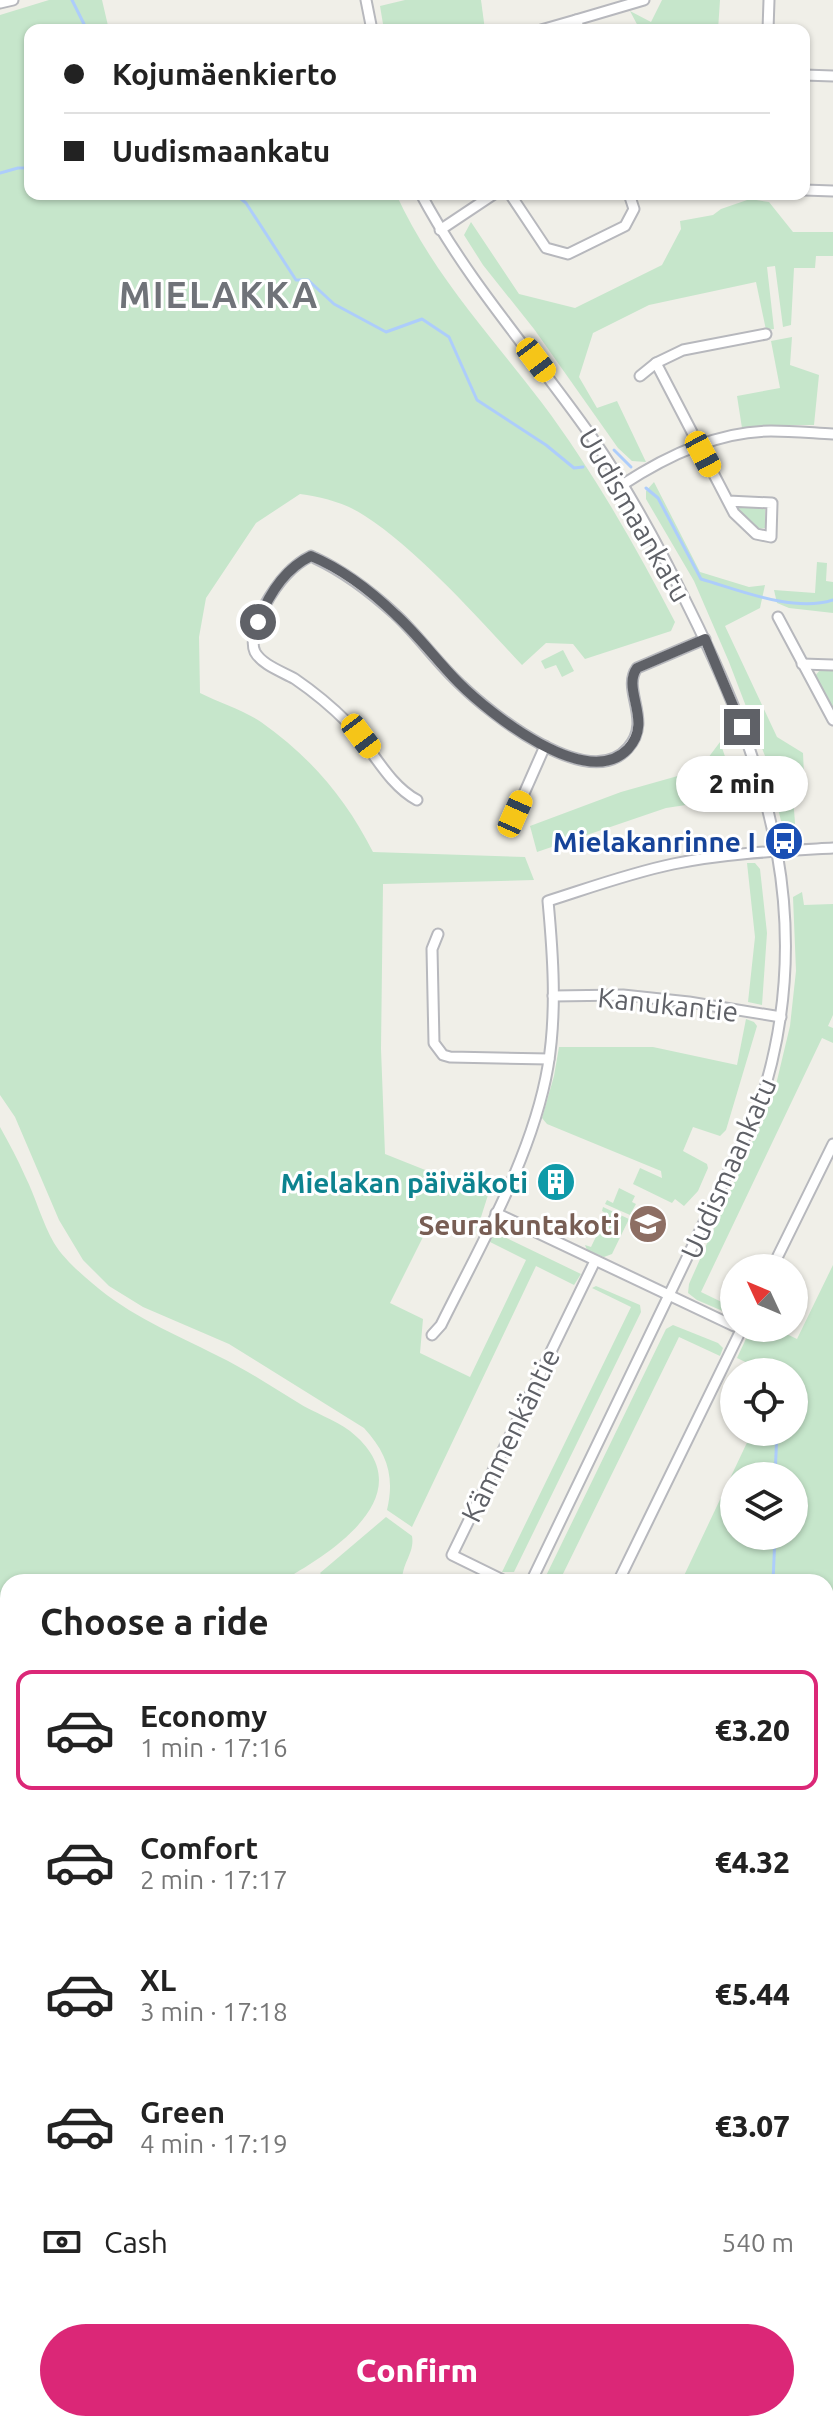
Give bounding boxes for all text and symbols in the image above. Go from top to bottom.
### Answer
text: Kojumäenkierto [112,57,337,91]
text: Uudismaankatu [112,134,330,168]
district label: MIELAKKA [119,274,319,315]
car [512,334,560,386]
street label: Uudismaankatu [573,423,697,607]
car [681,427,725,481]
route start [240,604,276,640]
route end [724,709,760,745]
car [337,710,385,762]
callout: 2 min [676,755,808,811]
text: 2 min [709,769,775,798]
car [494,787,536,841]
bus stop icon: Mielakanrinne I [763,820,805,862]
place label: Mielakanrinne I [553,826,756,857]
street label: Kanukantie [596,981,740,1027]
street label: Uudismaankatu [674,1073,782,1263]
building icon: Mielakan päiväkoti [535,1161,577,1203]
place label: Mielakan päiväkoti [281,1167,528,1198]
school or university icon: Seurakuntakoti [627,1203,669,1245]
place label: Seurakuntakoti [418,1209,620,1240]
north arrow [720,1254,808,1342]
map controls [720,1254,808,1550]
street label: Kämmenkäntie [455,1343,565,1527]
button: locate [720,1358,808,1446]
button: layers [720,1462,808,1550]
text: Choose a ride [40,1601,269,1642]
icon: car [44,1694,116,1766]
text: Economy [140,1699,267,1733]
text: €3.20 [715,1713,790,1747]
text: 1 min · 17:16 [140,1733,288,1762]
icon: car [44,1826,116,1898]
text: Comfort [140,1831,258,1865]
text: €4.32 [715,1845,790,1879]
text: 2 min · 17:17 [140,1865,288,1894]
icon: car [44,1958,116,2030]
text: XL [140,1963,176,1997]
text: €5.44 [715,1977,790,2011]
text: 3 min · 17:18 [140,1997,288,2026]
icon: car [44,2090,116,2162]
text: Green [140,2095,225,2129]
text: €3.07 [715,2109,790,2143]
text: 4 min · 17:19 [140,2129,288,2158]
icon: cash [40,2220,84,2264]
text: Cash [104,2225,168,2259]
text: 540 m [722,2228,794,2257]
button: Confirm [40,2324,794,2416]

